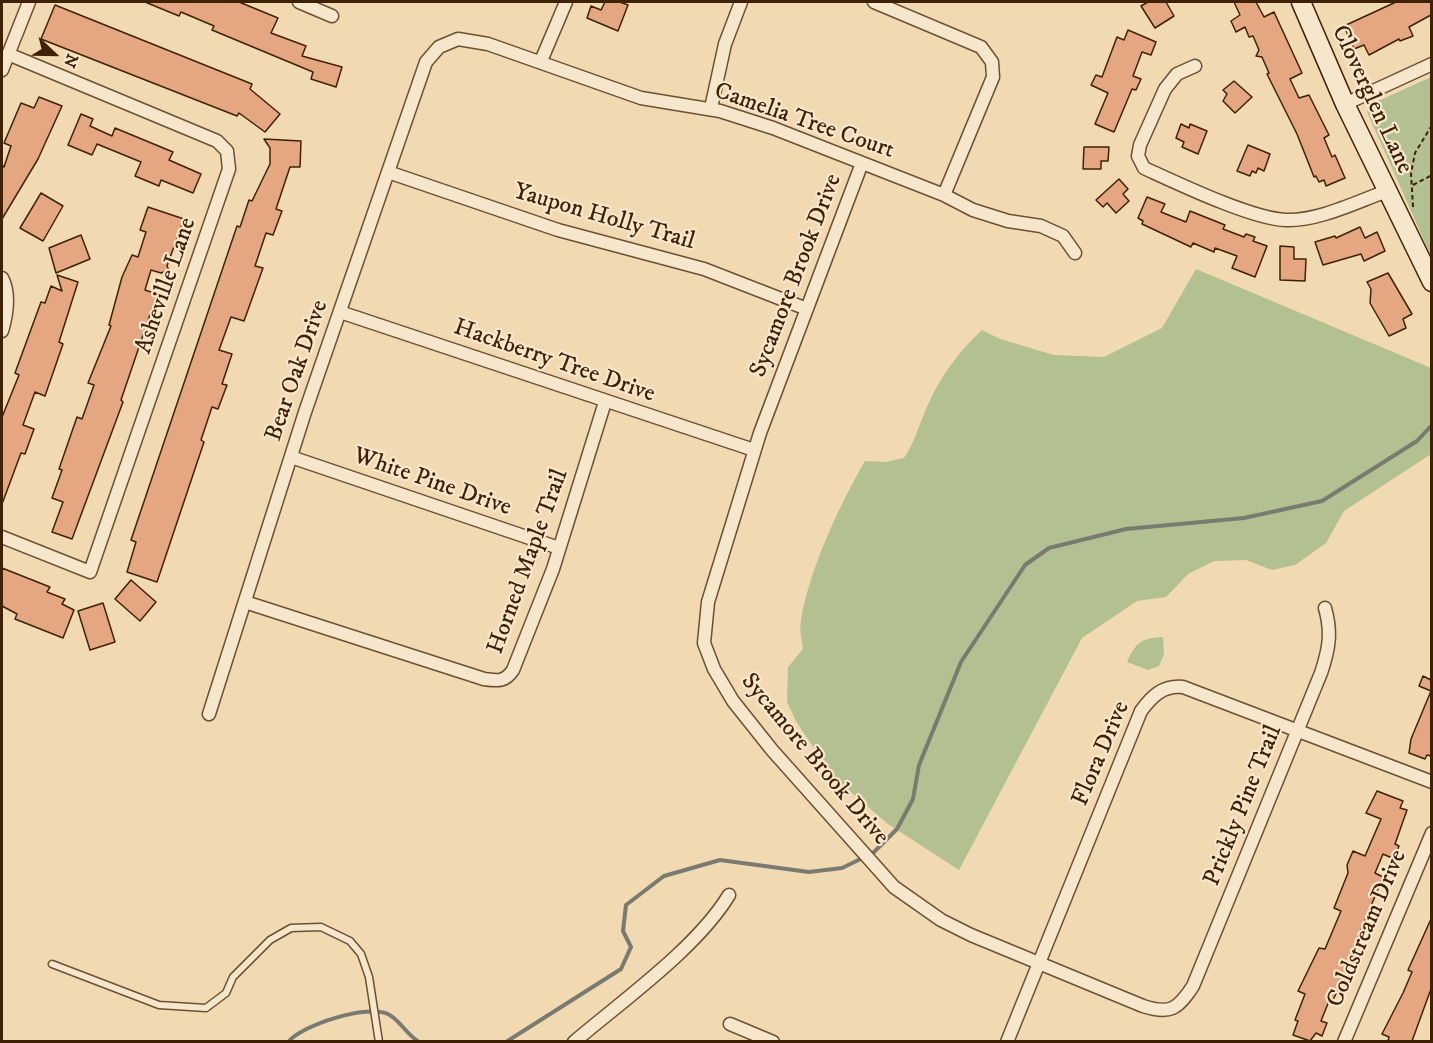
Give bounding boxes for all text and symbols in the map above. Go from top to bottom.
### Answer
street label: Cloverglen Lane [1324,21,1418,179]
north arrow [24,24,84,84]
text: N [59,51,82,71]
street label: Camelia Tree Court [710,78,898,166]
street label: Sycamore Brook Drive [745,170,849,382]
street label: Yaupon Holly Trail [510,178,698,258]
street label: Asheville Lane [130,214,204,358]
street label: Bear Oak Drive [260,297,336,445]
street label: Hackberry Tree Drive [449,314,659,410]
street label: White Pine Drive [349,442,515,524]
street label: Horned Maple Trail [482,466,576,658]
street label: Sycamore Brook Drive [734,668,894,852]
street label: Flora Drive [1067,697,1137,811]
street label: Prickly Pine Trail [1199,722,1289,890]
street label: Coldstream Drive [1322,846,1414,1012]

